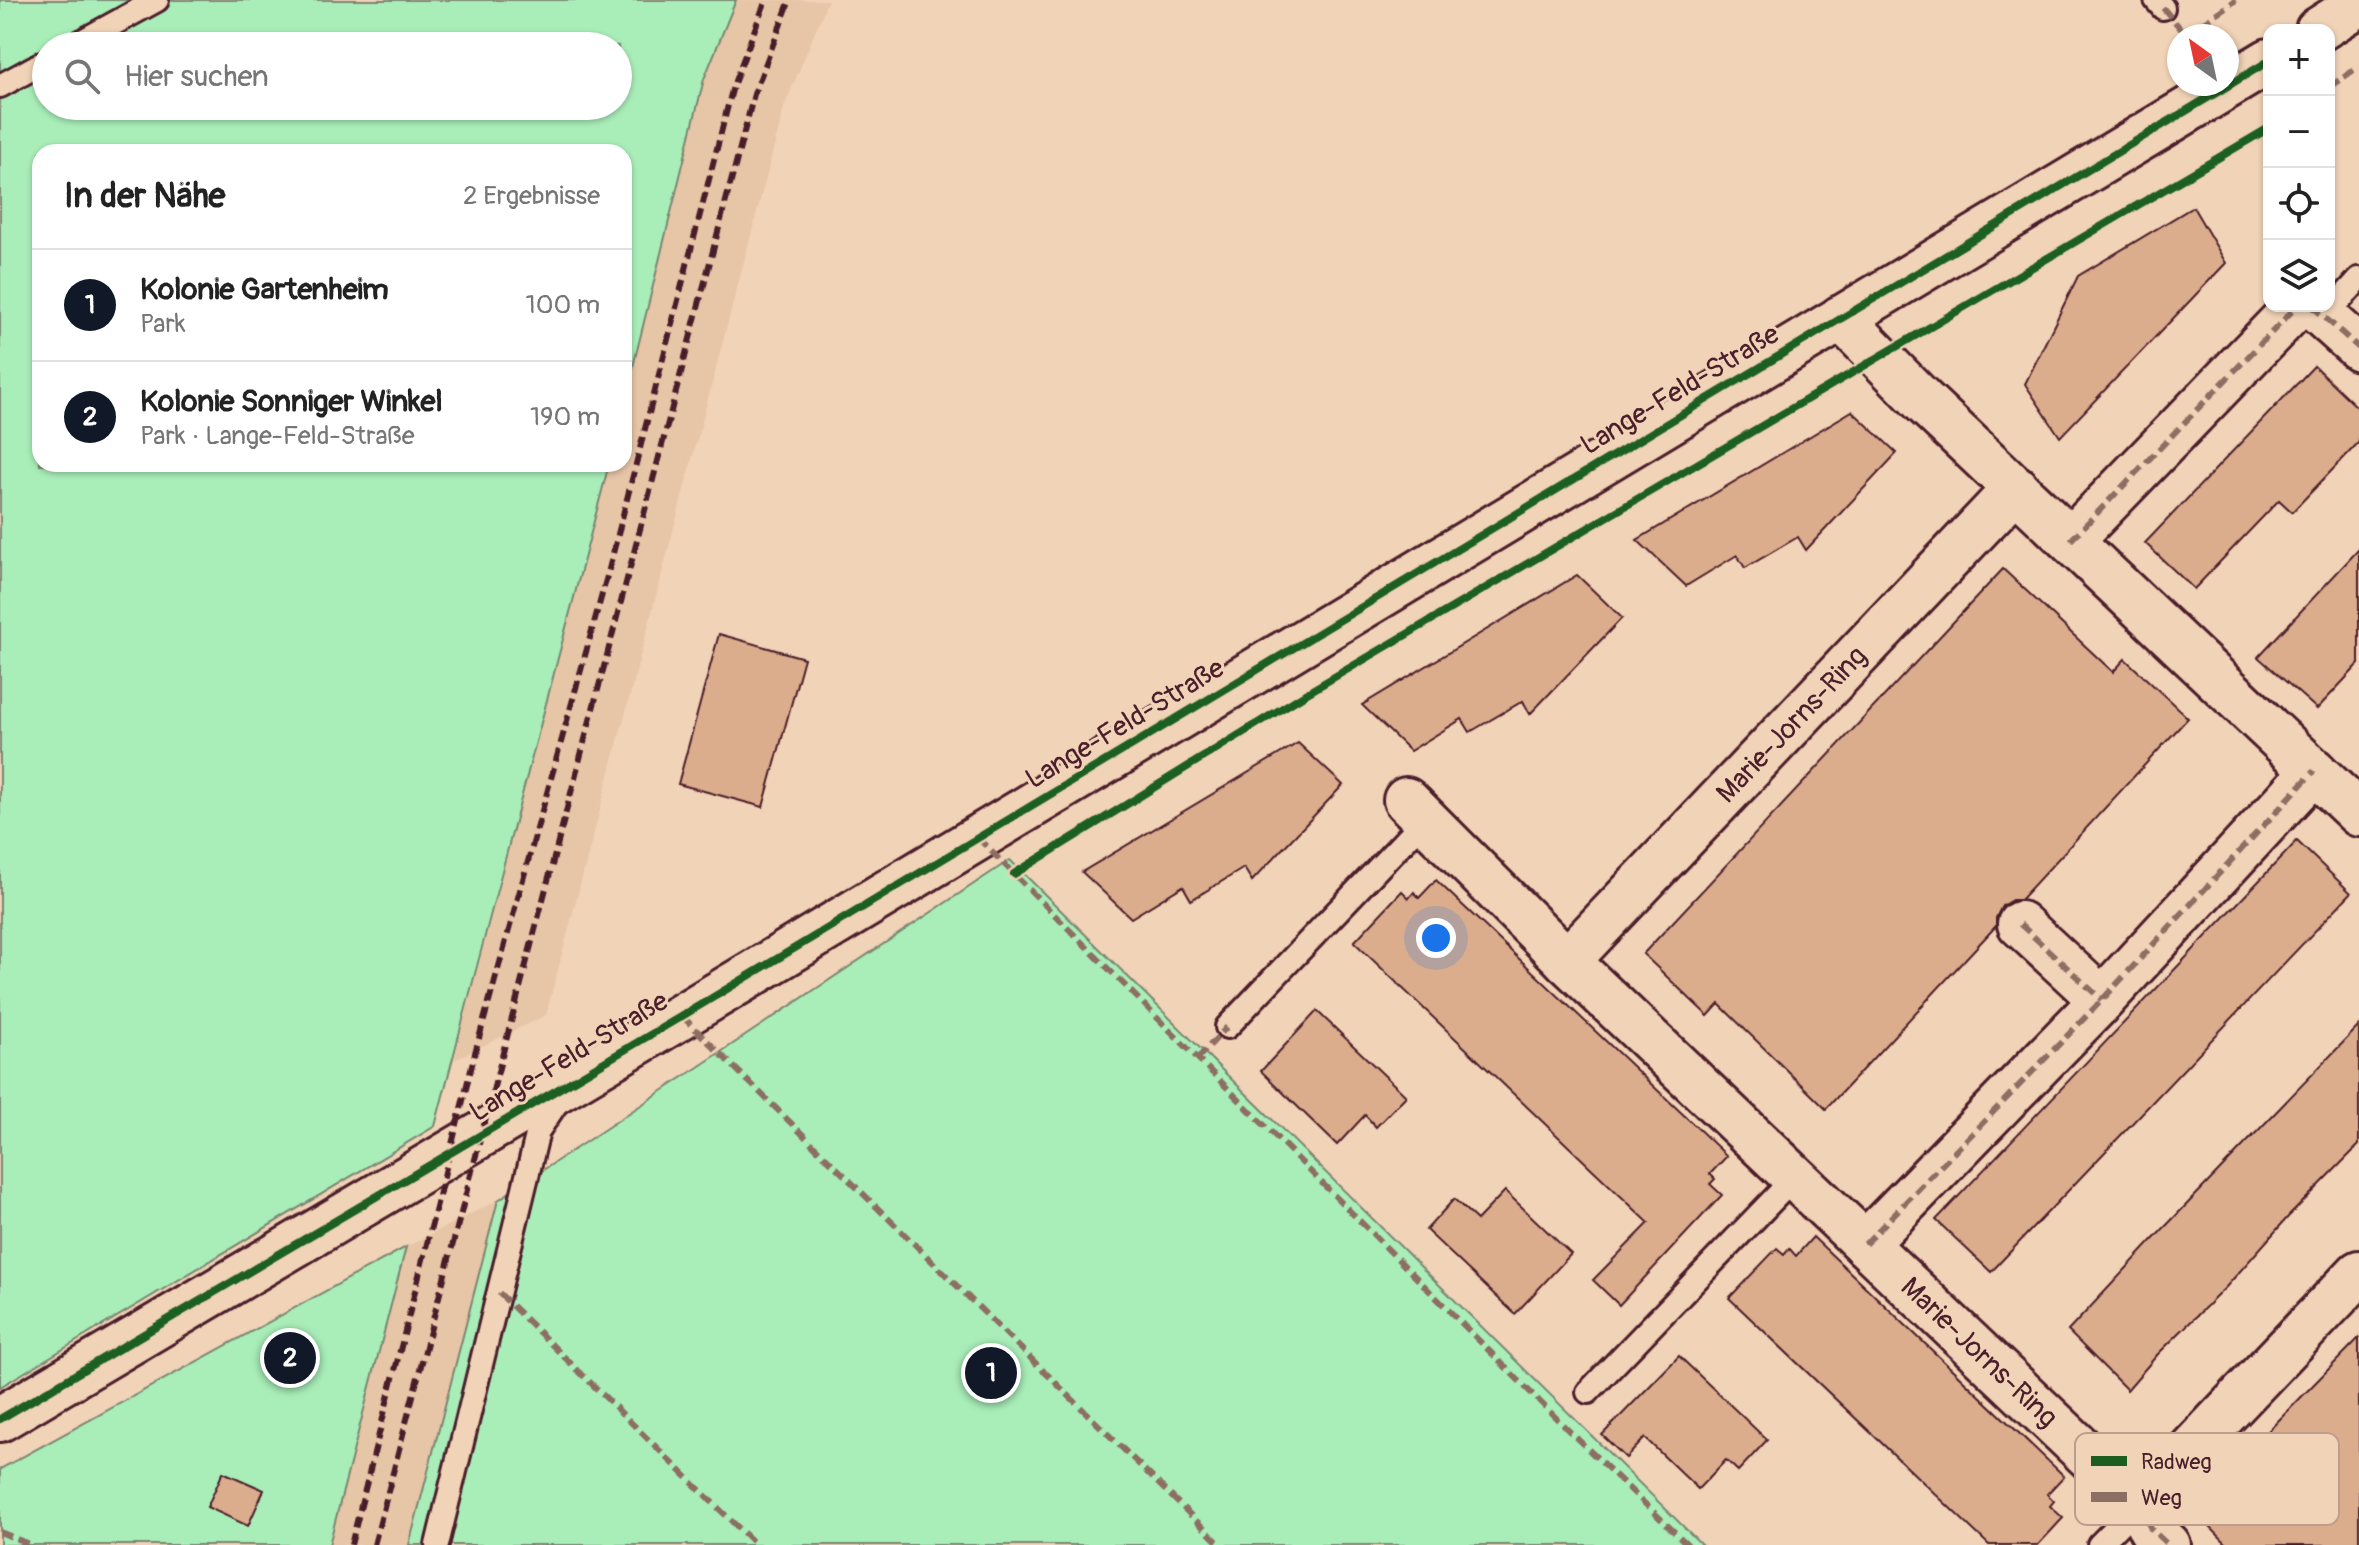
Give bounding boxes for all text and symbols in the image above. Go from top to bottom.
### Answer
north arrow [2167,24,2239,96]
map controls [2263,24,2335,312]
button: + [2263,24,2335,96]
search box [32,32,632,120]
icon: search [60,54,104,98]
text: Hier suchen [124,58,269,95]
button: − [2263,96,2335,168]
button: locate [2263,168,2335,240]
text: In der Nähe [64,175,225,218]
text: 2 Ergebnisse [463,180,600,212]
button: layers [2263,240,2335,312]
text: Kolonie Gartenheim [140,271,389,308]
text: 1 [85,289,95,321]
text: 100 m [526,289,600,321]
text: Park [140,308,186,340]
street label: Lange-Feld-Straße [1574,317,1786,463]
text: Kolonie Sonniger Winkel [140,383,443,420]
text: 2 [83,401,97,433]
text: 190 m [530,401,600,433]
text: Park · Lange-Feld-Straße [140,420,415,452]
street label: Marie-Jorns-Ring [1709,639,1874,810]
street label: Lange-Feld-Straße [1019,651,1231,797]
your location [1416,918,1456,958]
street label: Lange-Feld-Straße [463,984,675,1130]
street label: Marie-Jorns-Ring [1893,1270,2065,1435]
pin: 2 [264,1328,316,1388]
pin: 1 [965,1343,1017,1403]
legend [2075,1433,2339,1525]
text: Radweg [2141,1448,2212,1476]
text: Weg [2141,1484,2182,1512]

